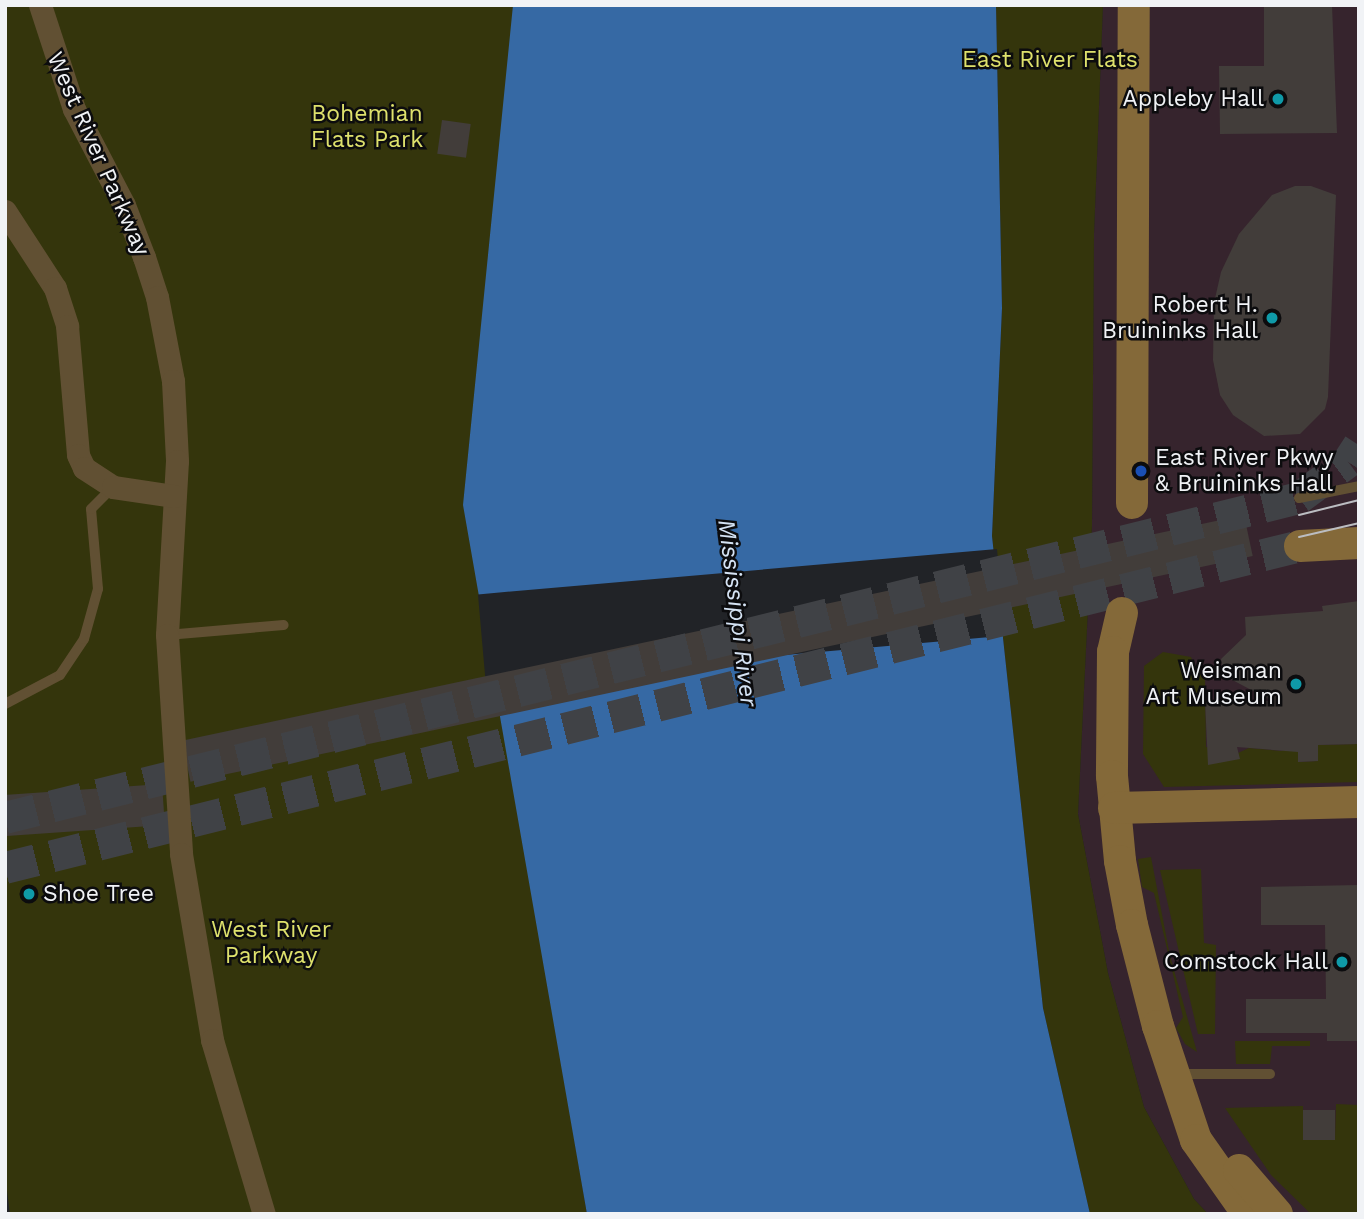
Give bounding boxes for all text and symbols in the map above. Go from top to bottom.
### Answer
park label: East River Flats [962,46,1138,74]
street label: West River Parkway [41,48,155,260]
place label: Appleby Hall [1122,85,1264,113]
marker: Appleby Hall [1270,91,1286,107]
park label: Bohemian Flats Park [311,100,423,154]
place label: Robert H. Bruininks Hall [1102,291,1258,345]
marker: Robert H. Bruininks Hall [1264,310,1280,326]
place label: East River Pkwy & Bruininks Hall [1155,444,1334,498]
marker: East River Pkwy & Bruininks Hall [1133,463,1149,479]
water label: Mississippi River [711,518,763,708]
place label: Weisman Art Museum [1145,657,1282,711]
marker: Weisman Art Museum [1288,676,1304,692]
place label: Shoe Tree [43,880,155,908]
marker: Shoe Tree [21,886,37,902]
park label: West River Parkway [211,916,331,970]
place label: Comstock Hall [1163,948,1328,976]
marker: Comstock Hall [1334,954,1350,970]

